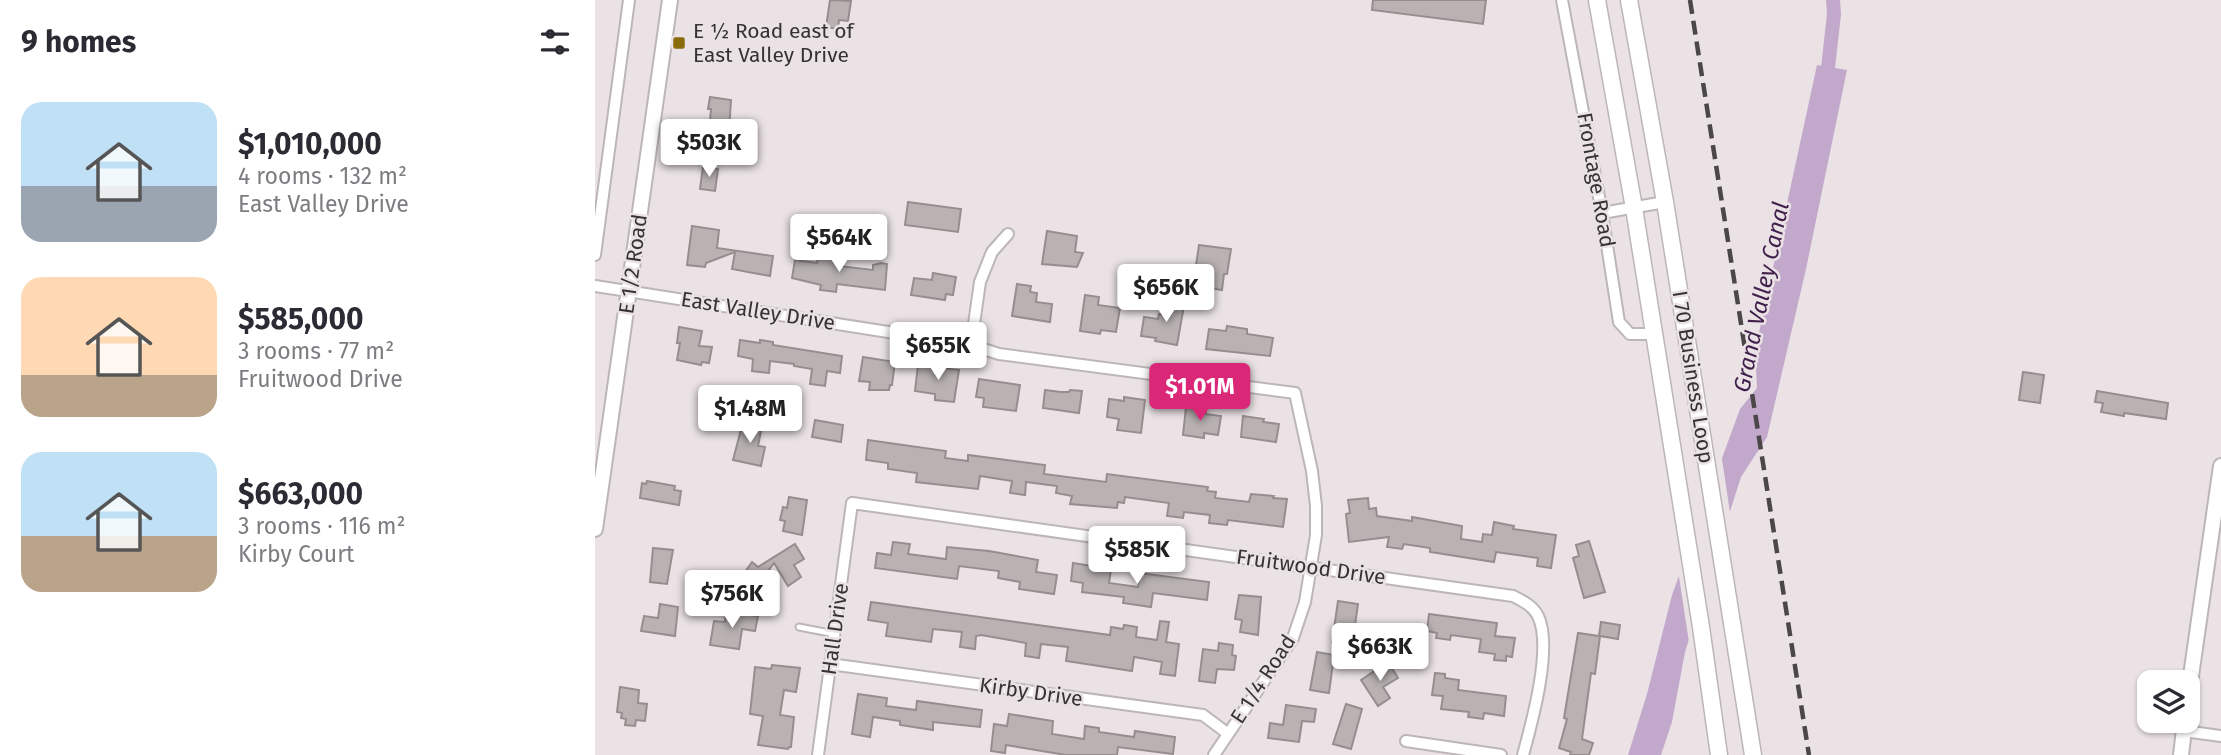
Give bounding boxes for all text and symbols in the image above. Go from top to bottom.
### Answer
place label: E ½ Road east of East Valley Drive [693,18,856,68]
icon: filters [536,23,574,61]
text: 9 homes [21,24,136,60]
marker: E ½ Road east of East Valley Drive [671,35,687,51]
street label: Frontage Road [1571,111,1621,249]
pin: $503K [660,120,758,179]
text: $1,010,000 [238,126,382,162]
text: $503K [677,128,741,156]
icon: home [77,130,161,214]
text: 4 rooms · 132 m² [238,162,407,190]
text: East Valley Drive [238,190,409,218]
water label: Grand Valley Canal [1727,199,1795,395]
street label: E 1/2 Road [613,212,653,316]
pin: $564K [790,215,888,274]
text: $564K [806,223,872,251]
pin: $656K [1117,264,1215,324]
text: $656K [1133,273,1199,301]
street label: East Valley Drive [679,286,837,336]
street label: I 70 Business Loop [1667,289,1719,465]
text: $585,000 [238,301,364,337]
icon: home [77,305,161,389]
pin: $655K [889,322,987,382]
text: $655K [906,331,970,359]
text: 3 rooms · 77 m² [238,337,394,365]
pin: $1.01M [1143,364,1257,423]
text: Fruitwood Drive [238,365,403,393]
text: $1.01M [1165,372,1235,400]
pin: $1.48M [693,386,807,445]
text: $1.48M [714,394,786,422]
text: $663,000 [238,476,363,512]
icon: home [77,480,161,564]
text: 3 rooms · 116 m² [238,512,406,540]
pin: $585K [1088,526,1186,586]
text: $585K [1104,535,1170,563]
text: Kirby Court [238,540,354,568]
street label: Fruitwood Drive [1235,544,1387,590]
pin: $756K [683,570,781,630]
text: $756K [701,579,763,607]
street label: Hall Drive [816,581,854,677]
pin: $663K [1331,624,1429,683]
street label: E 1/4 Road [1225,630,1301,728]
text: $663K [1348,632,1412,660]
map controls [2137,670,2200,733]
button: layers [2137,670,2200,733]
street label: Kirby Drive [978,672,1084,712]

